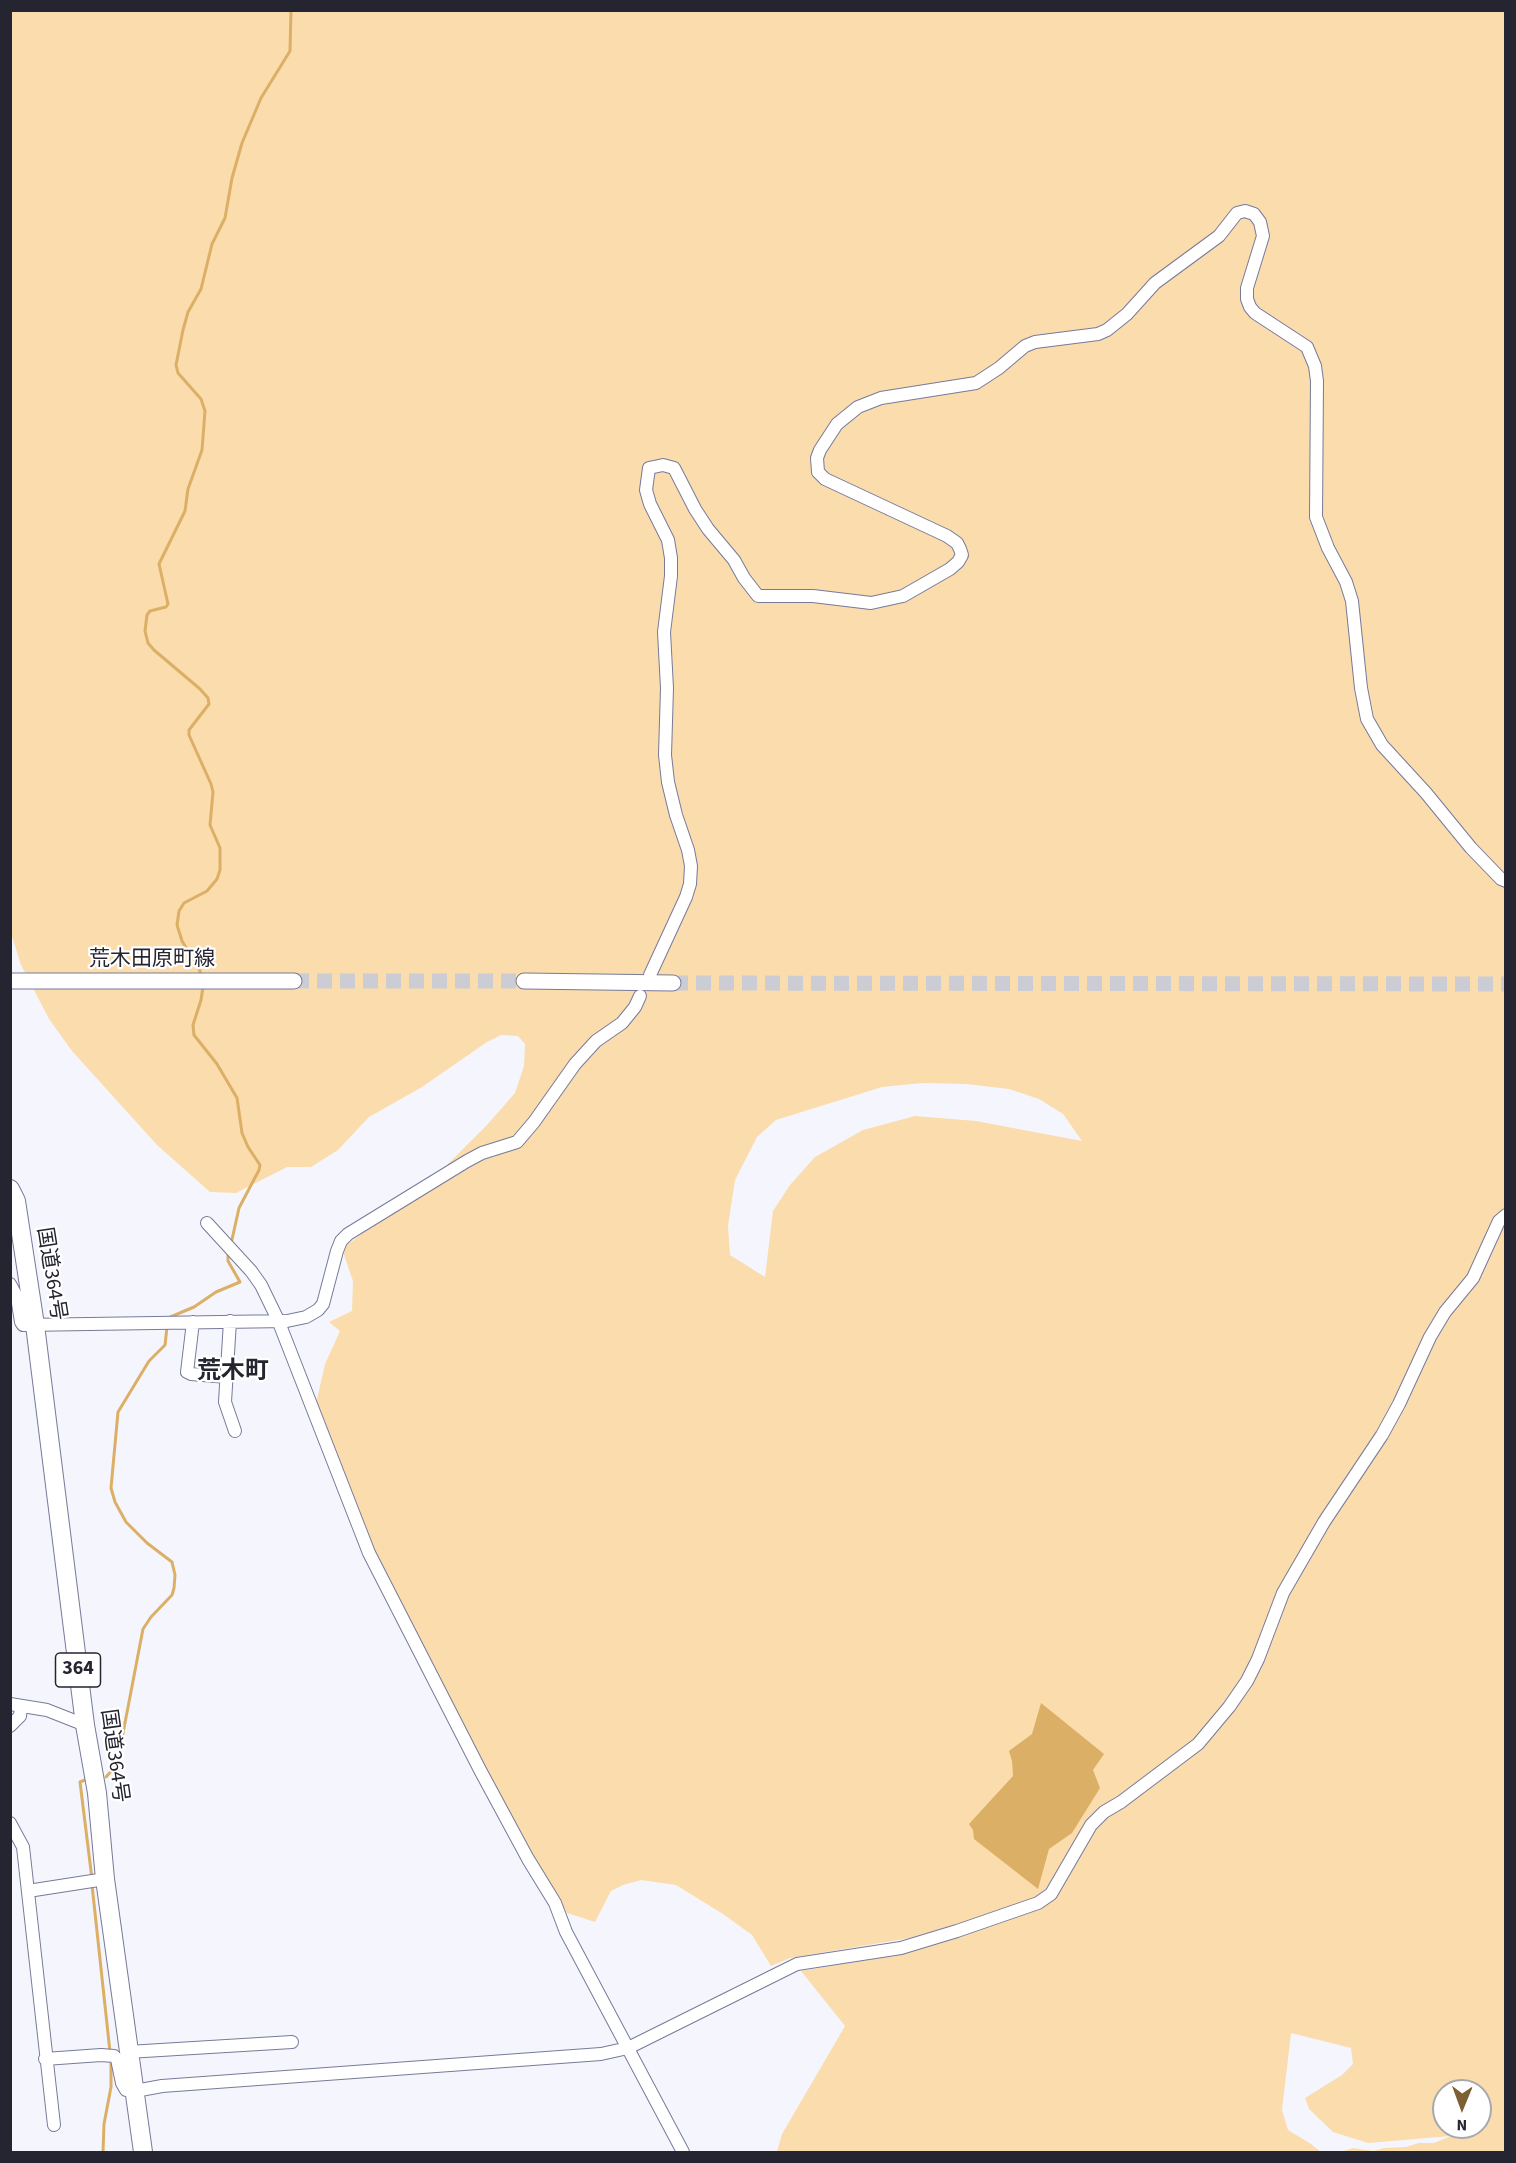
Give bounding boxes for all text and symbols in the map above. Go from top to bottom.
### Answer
street label: 荒木田原町線 [89,947,215,973]
street label: 国道364号 [30,1225,70,1323]
district label: 荒木町 [197,1359,269,1387]
road number: 364 [56,1653,100,1687]
street label: 国道364号 [94,1708,132,1804]
north arrow [1432,2079,1492,2139]
text: N [1456,2114,1467,2136]

